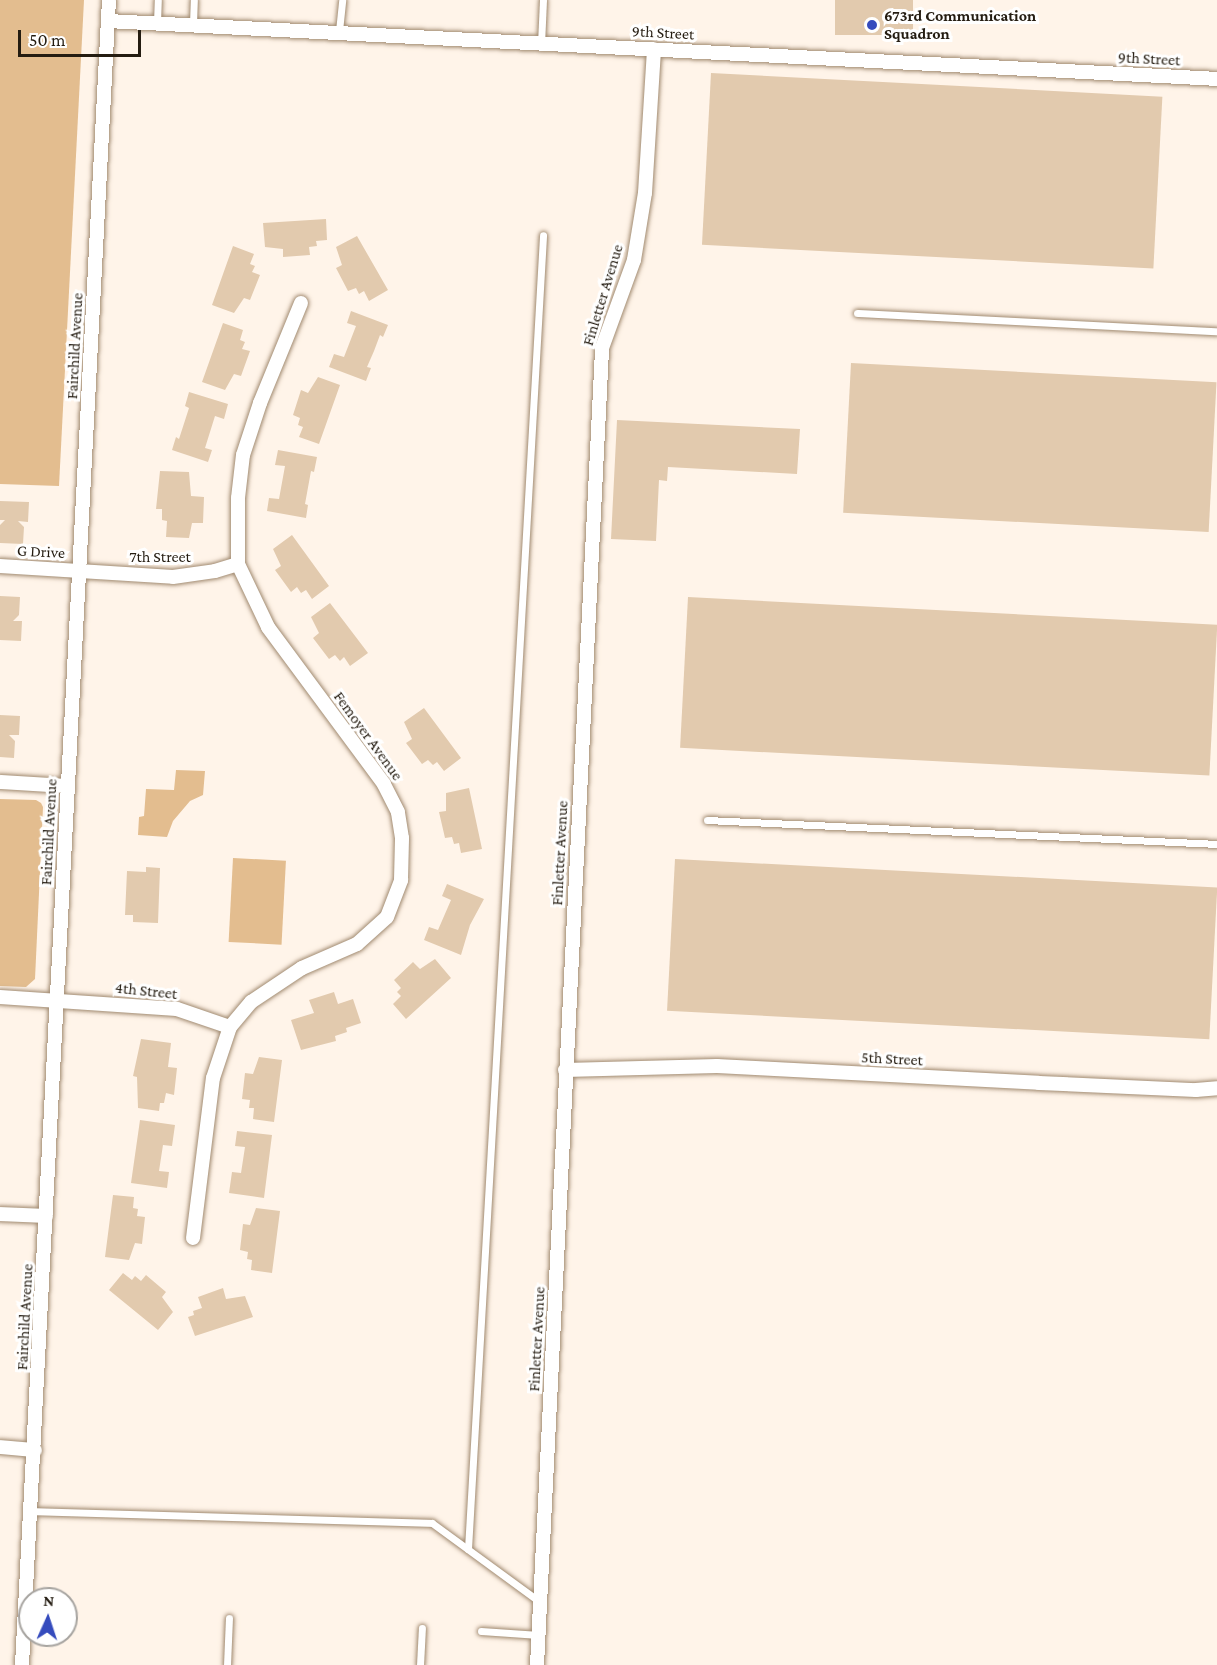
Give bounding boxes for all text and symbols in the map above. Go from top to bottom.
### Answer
place label: 673rd Communication Squadron [884,6,1036,44]
scale bar [21,18,144,56]
marker: 673rd Communication Squadron [865,18,879,32]
street label: 9th Street [631,22,695,44]
text: 50 m [29,30,66,50]
street label: 9th Street [1117,48,1181,70]
street label: Finletter Avenue [578,242,628,348]
street label: Fairchild Avenue [63,292,87,400]
street label: G Drive [17,541,65,563]
street label: 7th Street [129,547,191,567]
street label: Femoyer Avenue [329,688,407,784]
street label: Fairchild Avenue [37,778,61,886]
street label: Finletter Avenue [548,800,572,906]
street label: 4th Street [114,978,178,1004]
street label: 5th Street [861,1048,923,1070]
street label: Fairchild Avenue [13,1263,37,1371]
street label: Finletter Avenue [525,1286,549,1392]
north arrow [18,1587,78,1647]
text: N [43,1592,55,1609]

